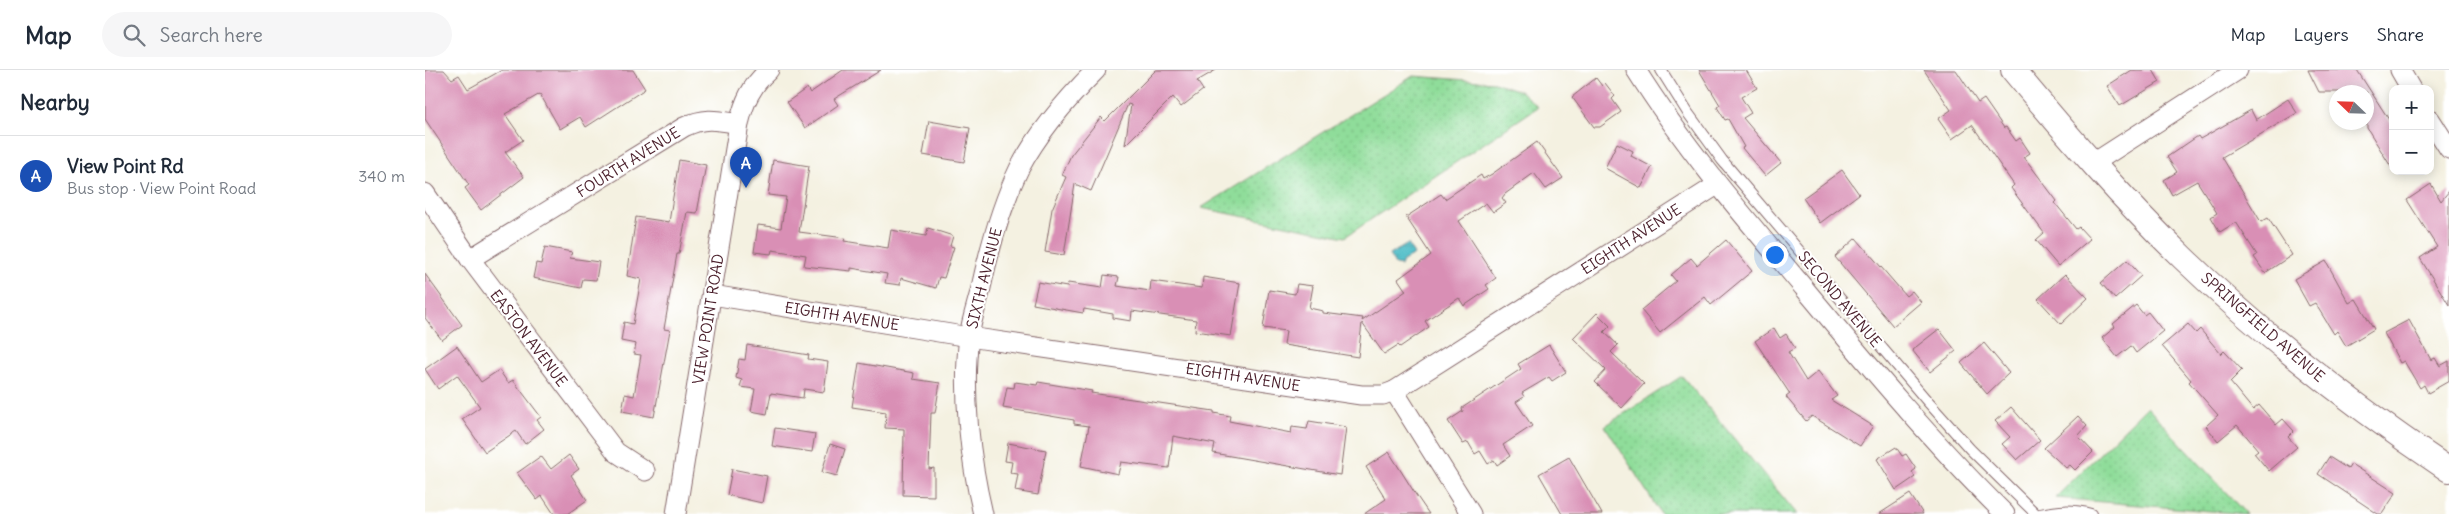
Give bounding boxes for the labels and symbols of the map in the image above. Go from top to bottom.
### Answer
north arrow [2329,85,2374,130]
street label: FOURTH AVENUE [573,122,683,201]
pin: A [730,147,762,188]
street label: EIGHTH AVENUE [1577,199,1685,278]
street label: SIXTH AVENUE [962,225,1006,330]
your location [1762,242,1788,268]
street label: SECOND AVENUE [1794,247,1886,351]
street label: VIEW POINT ROAD [688,252,728,386]
street label: SPRINGFIELD AVENUE [2197,268,2329,386]
street label: EASTON AVENUE [486,286,572,390]
street label: EIGHTH AVENUE [783,298,901,334]
street label: EIGHTH AVENUE [1184,359,1302,395]

